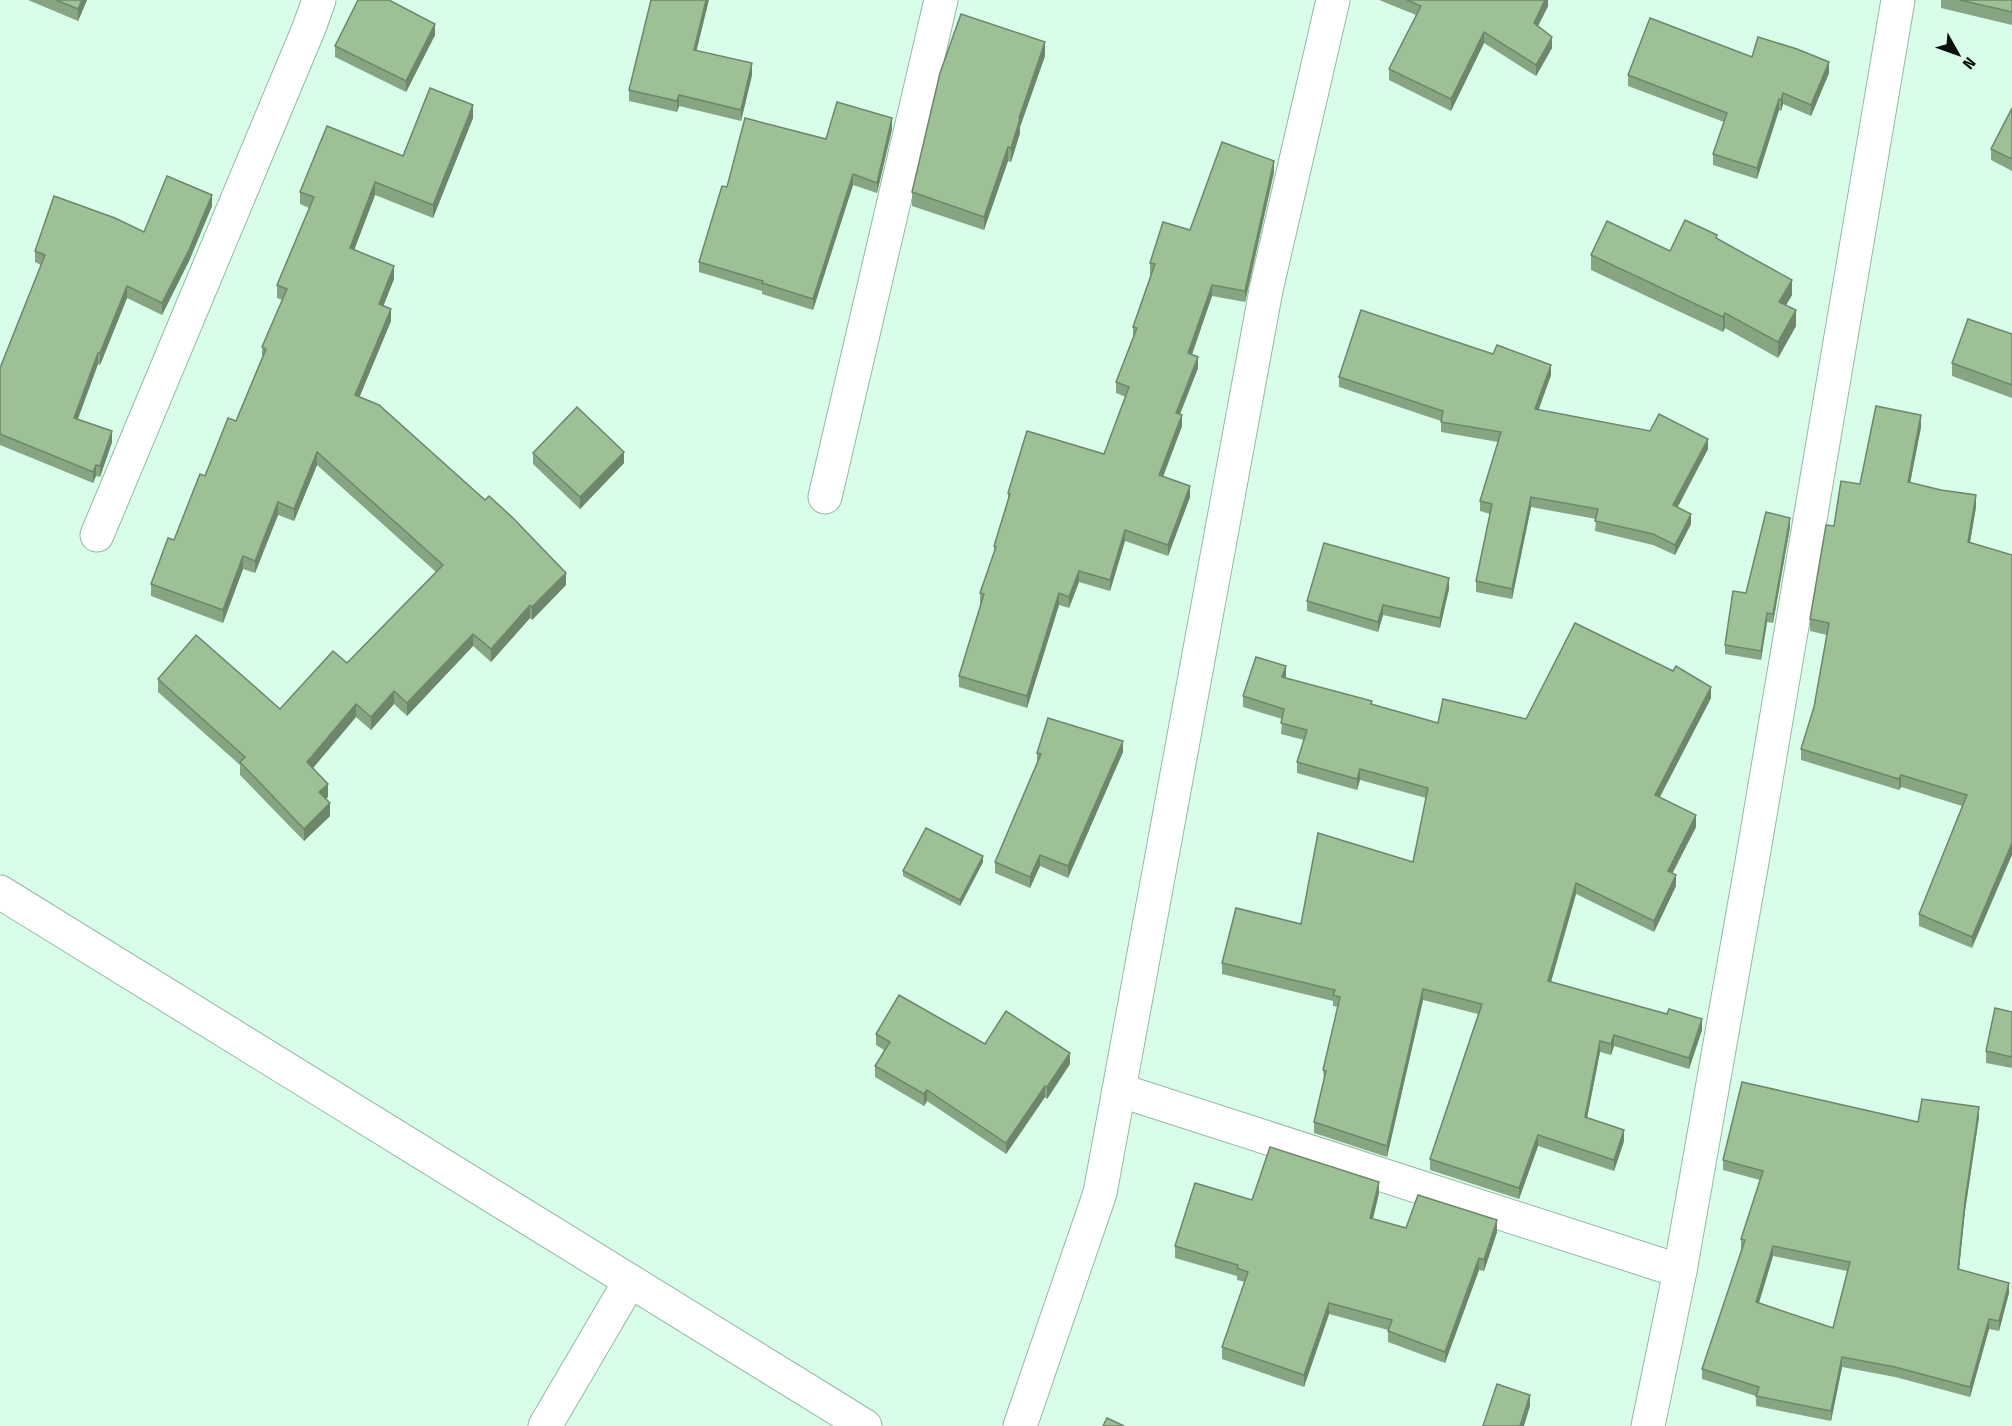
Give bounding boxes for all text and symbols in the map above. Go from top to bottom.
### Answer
north arrow [1928,24,1988,84]
text: N [1959,54,1979,73]

